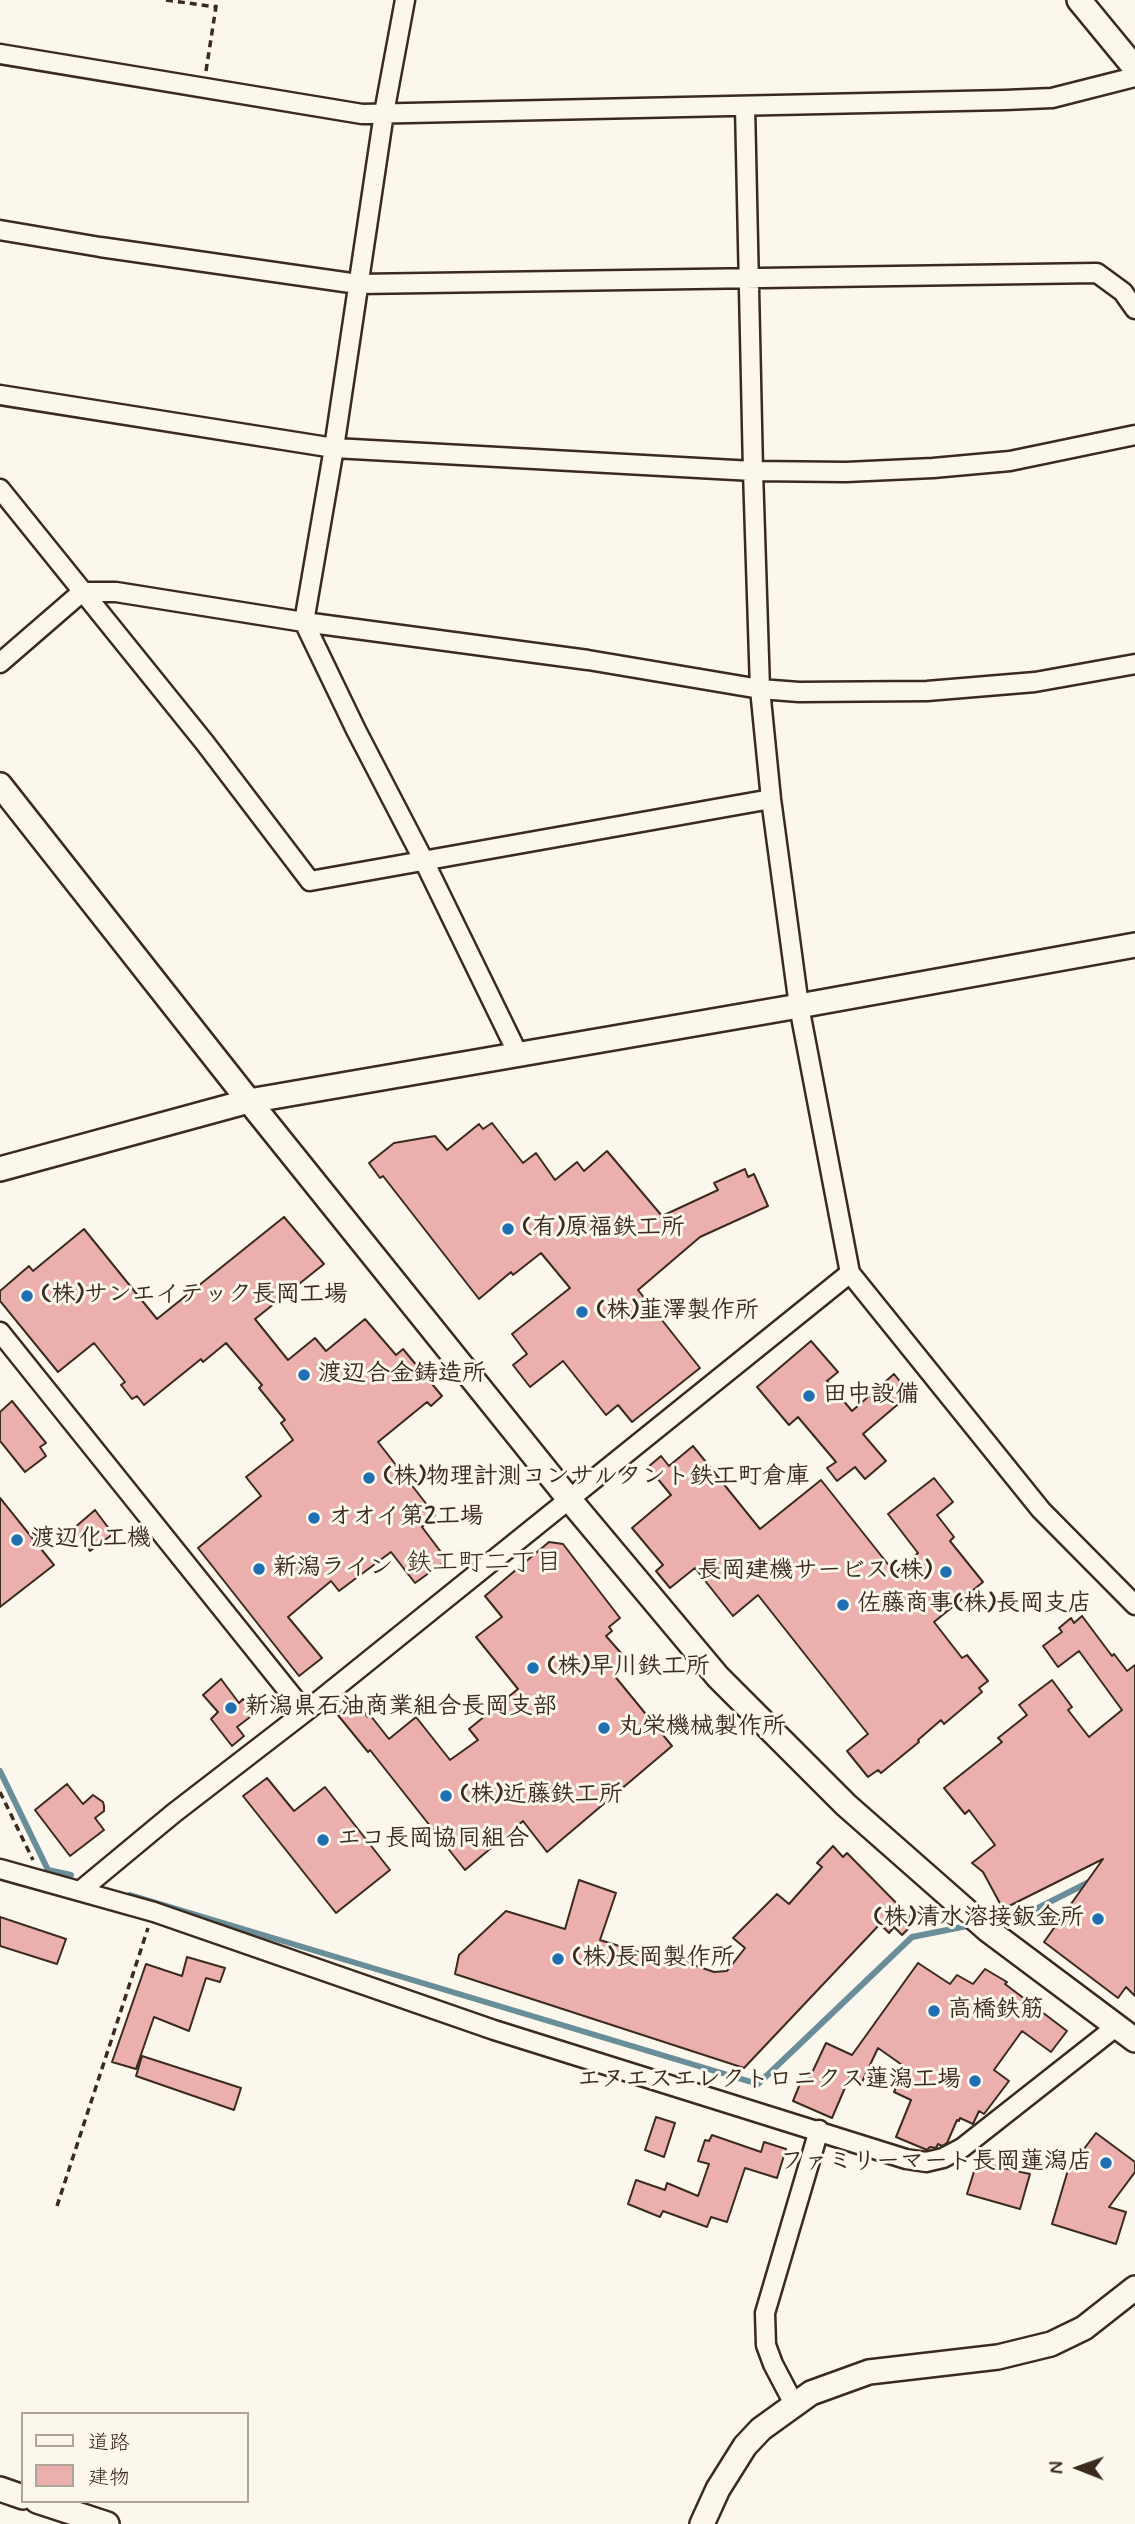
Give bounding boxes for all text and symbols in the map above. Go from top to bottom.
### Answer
place label: (有)原福鉄工所 [522,1215,685,1243]
marker: (有)原福鉄工所 [500,1221,516,1237]
place label: (株)サンエイテック長岡工場 [41,1282,348,1310]
marker: (株)サンエイテック長岡工場 [19,1288,35,1304]
place label: (株)韮澤製作所 [596,1298,759,1326]
marker: (株)韮澤製作所 [574,1304,590,1320]
place label: 渡辺合金鋳造所 [318,1361,486,1389]
marker: 渡辺合金鋳造所 [296,1367,312,1383]
place label: 田中設備 [823,1382,919,1410]
marker: 田中設備 [801,1388,817,1404]
place label: (株)物理計測コンサルタント鉄工町倉庫 [383,1464,810,1492]
marker: (株)物理計測コンサルタント鉄工町倉庫 [361,1470,377,1486]
place label: オオイ第2工場 [328,1504,484,1532]
marker: オオイ第2工場 [306,1510,322,1526]
place label: 渡辺化工機 [31,1526,151,1554]
marker: 渡辺化工機 [9,1532,25,1548]
district label: 鉄工町二丁目 [406,1549,562,1581]
place label: 新潟ライン [273,1555,393,1583]
place label: 長岡建機サービス(株) [697,1558,932,1586]
marker: 新潟ライン [251,1561,267,1577]
marker: 長岡建機サービス(株) [938,1564,954,1580]
place label: 佐藤商事(株)長岡支店 [857,1591,1092,1619]
marker: 佐藤商事(株)長岡支店 [835,1597,851,1613]
place label: (株)早川鉄工所 [547,1654,710,1682]
marker: (株)早川鉄工所 [525,1660,541,1676]
place label: 新潟県石油商業組合長岡支部 [245,1694,557,1722]
marker: 新潟県石油商業組合長岡支部 [223,1700,239,1716]
place label: 丸栄機械製作所 [618,1714,786,1742]
marker: 丸栄機械製作所 [596,1720,612,1736]
place label: (株)近藤鉄工所 [460,1782,623,1810]
marker: (株)近藤鉄工所 [438,1788,454,1804]
place label: エコ長岡協同組合 [337,1826,529,1854]
marker: エコ長岡協同組合 [315,1832,331,1848]
place label: (株)清水溶接鈑金所 [873,1905,1084,1933]
marker: (株)清水溶接鈑金所 [1090,1911,1106,1927]
place label: (株)長岡製作所 [572,1945,735,1973]
marker: (株)長岡製作所 [550,1951,566,1967]
place label: 高橋鉄筋 [948,1997,1044,2025]
marker: 高橋鉄筋 [926,2003,942,2019]
place label: エヌエスエレクトロニクス蓮潟工場 [577,2067,961,2095]
marker: エヌエスエレクトロニクス蓮潟工場 [967,2073,983,2089]
place label: ファミリーマート長岡蓮潟店 [780,2149,1092,2177]
marker: ファミリーマート長岡蓮潟店 [1098,2155,1114,2171]
legend [21,2412,248,2503]
text: 道路 [88,2429,130,2457]
north arrow [1044,2433,1114,2503]
text: N [1045,2461,1070,2474]
text: 建物 [88,2464,130,2492]

